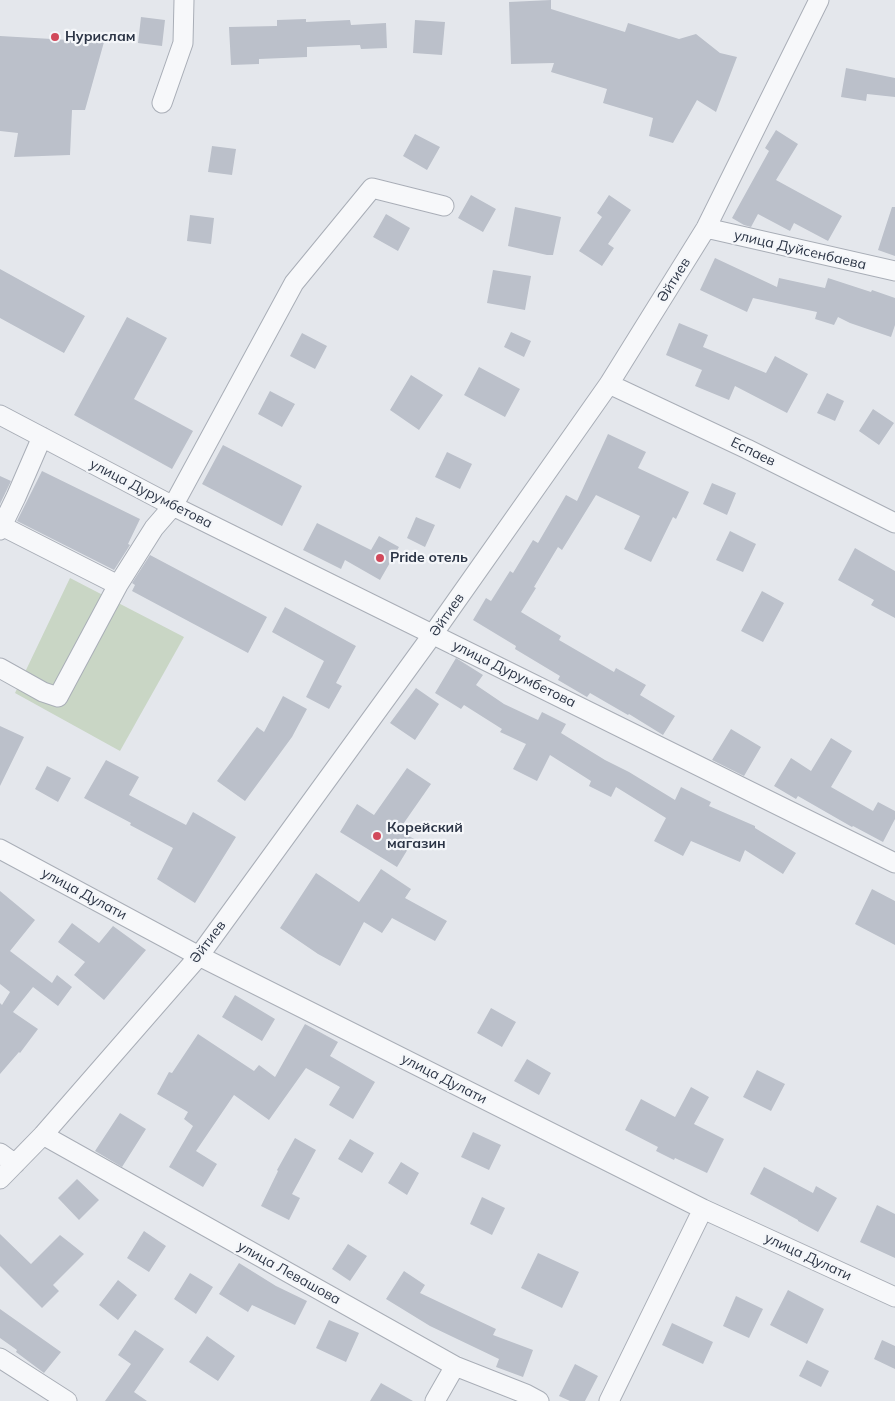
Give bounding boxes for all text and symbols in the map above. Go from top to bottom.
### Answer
place label: Нурислам [65,29,136,45]
marker: Нурислам [49,31,61,43]
street label: улица Дуйсенбаева [732,227,868,273]
street label: Әйтиев [654,255,694,305]
street label: Еспаев [728,434,778,470]
street label: улица Дурумбетова [87,456,215,532]
place label: Pride отель [390,550,468,566]
marker: Pride отель [374,552,386,564]
street label: Әйтиев [426,590,468,640]
street label: улица Дурумбетова [450,637,578,711]
place label: Корейский магазин [387,820,463,852]
marker: Корейский магазин [371,830,383,842]
street label: улица Дулати [39,865,129,923]
street label: Әйтиев [187,917,229,967]
street label: улица Дулати [398,1050,490,1108]
street label: улица Дулати [762,1230,854,1284]
street label: улица Левашова [235,1238,343,1308]

